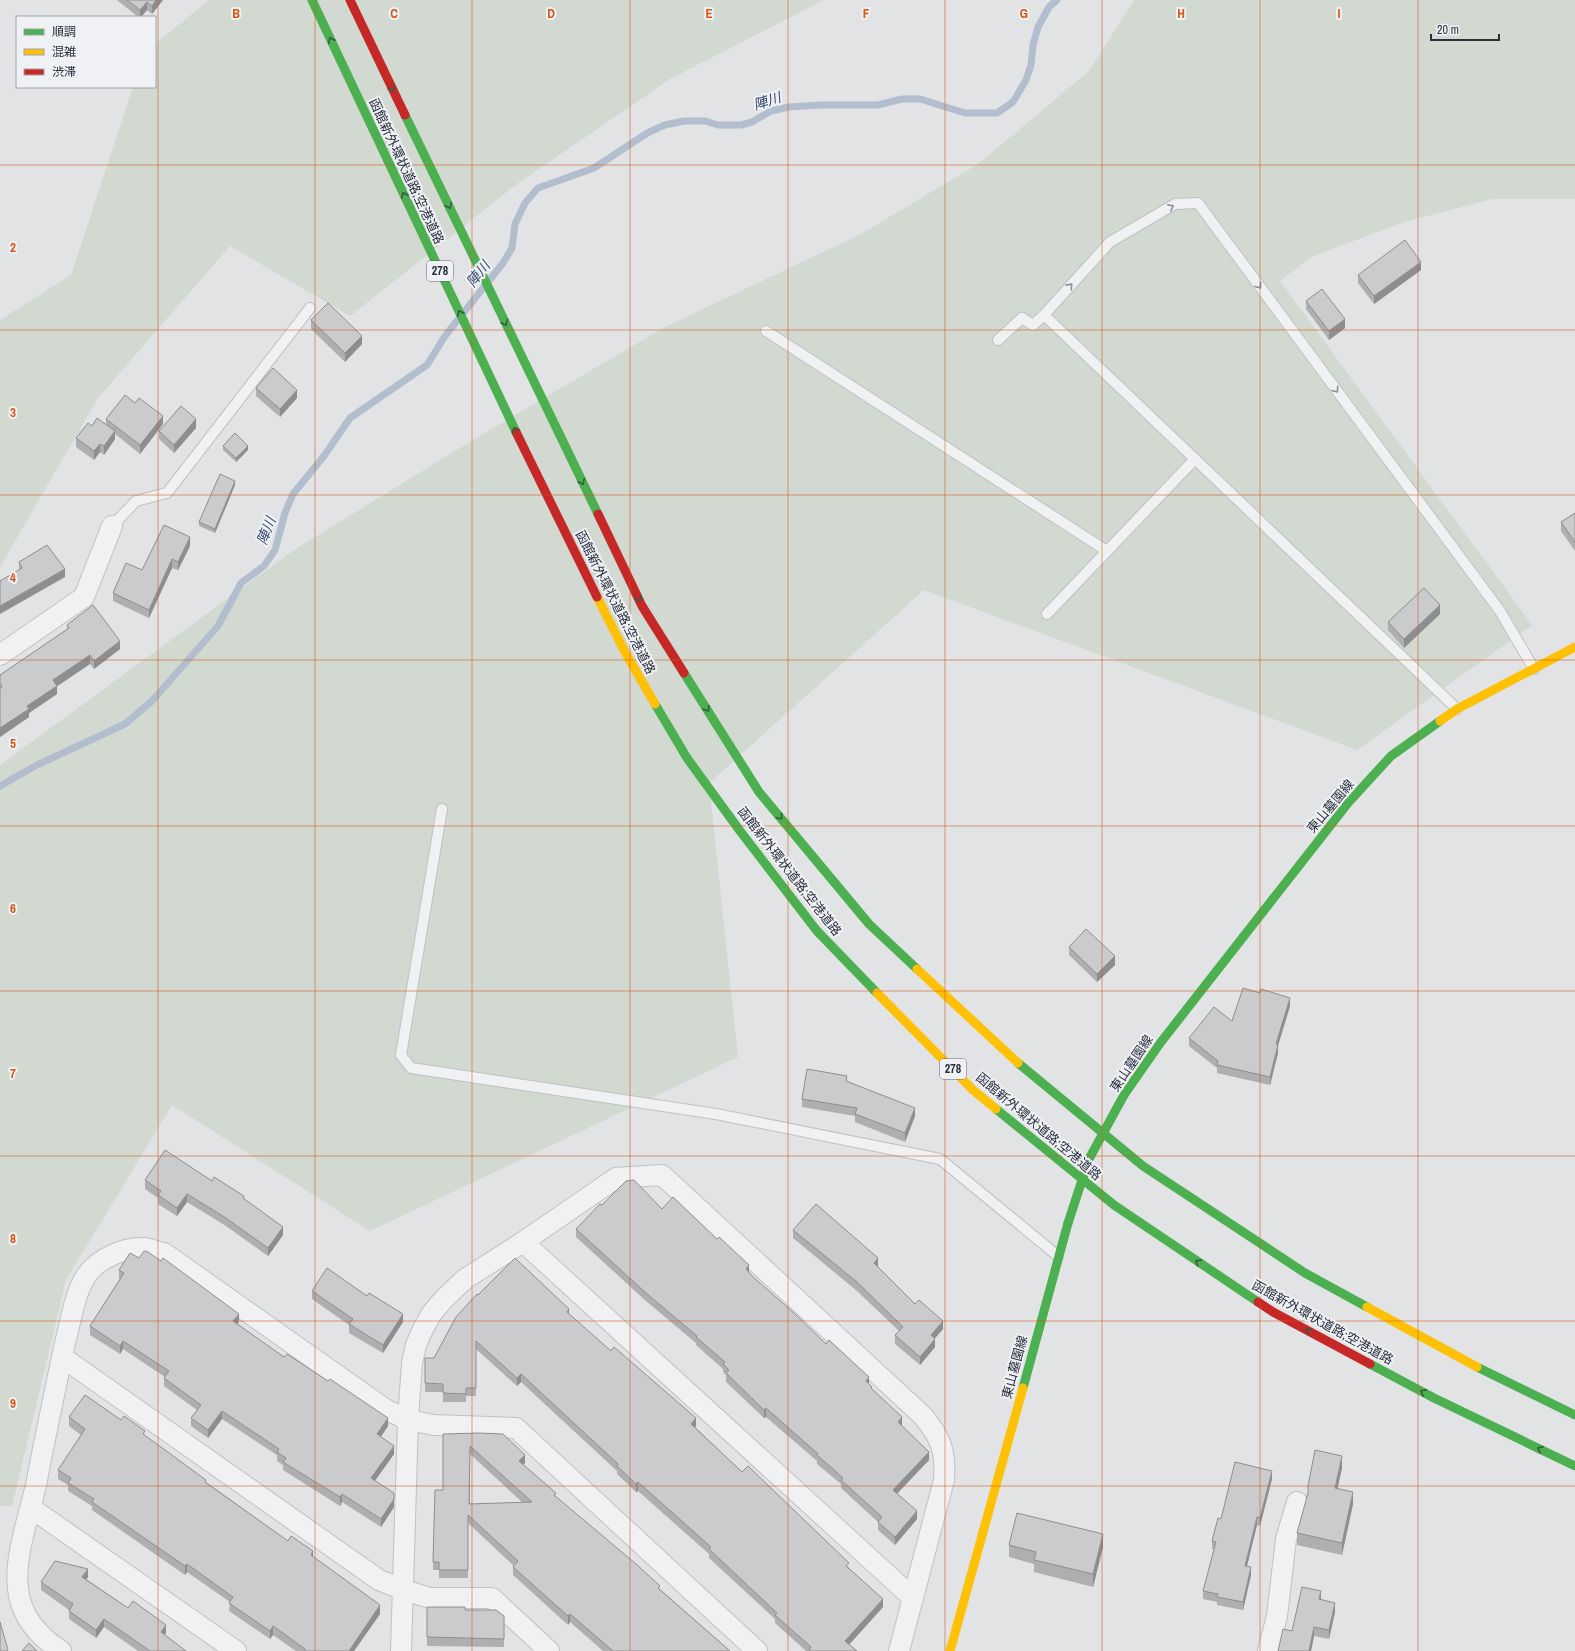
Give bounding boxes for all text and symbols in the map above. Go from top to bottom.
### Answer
text: B [232,5,240,22]
text: C [390,5,398,22]
text: D [547,5,555,22]
text: E [705,5,713,22]
text: F [863,5,870,22]
text: G [1020,5,1028,22]
text: H [1177,5,1185,22]
text: I [1338,5,1341,22]
legend [16,16,156,88]
scale bar [1431,16,1499,42]
text: 20 m [1437,22,1459,38]
text: 順調 [52,24,76,40]
one-way arrow [328,37,336,44]
text: 混雑 [52,44,76,60]
text: 渋滞 [52,64,76,80]
one-way arrow [387,85,395,93]
water label: 陣川 [751,87,785,114]
street label: 函館新外環状道路;空港道路 [365,96,448,247]
one-way arrow [401,192,409,200]
one-way arrow [444,202,452,210]
one-way arrow [1167,204,1175,212]
text: 2 [10,239,16,256]
water label: 陣川 [462,256,495,291]
road number: 278 [427,261,453,281]
one-way arrow [1254,281,1261,288]
one-way arrow [1066,283,1073,291]
one-way arrow [457,310,465,317]
one-way arrow [500,319,508,327]
one-way arrow [1332,386,1339,393]
text: 3 [10,404,16,421]
one-way arrow [512,427,520,435]
one-way arrow [577,478,585,485]
water label: 陣川 [253,513,280,547]
street label: 函館新外環状道路;空港道路 [572,528,659,677]
text: 4 [10,569,16,586]
one-way arrow [634,595,641,602]
one-way arrow [703,705,710,712]
text: 5 [10,735,16,752]
street label: 東山墓園線 [1303,776,1358,837]
street label: 函館新外環状道路;空港道路 [734,803,845,939]
one-way arrow [776,812,783,819]
text: 6 [10,900,16,917]
street label: 東山墓園線 [1106,1032,1157,1095]
road number: 278 [940,1059,966,1079]
text: 7 [10,1065,16,1082]
street label: 函館新外環状道路;空港道路 [972,1069,1105,1184]
text: 8 [10,1230,16,1247]
one-way arrow [1196,1260,1203,1267]
street label: 函館新外環状道路;空港道路 [1249,1276,1396,1368]
one-way arrow [1305,1328,1313,1335]
street label: 東山墓園線 [998,1334,1031,1401]
one-way arrow [1420,1390,1427,1397]
text: 9 [10,1395,16,1412]
one-way arrow [1537,1446,1544,1454]

